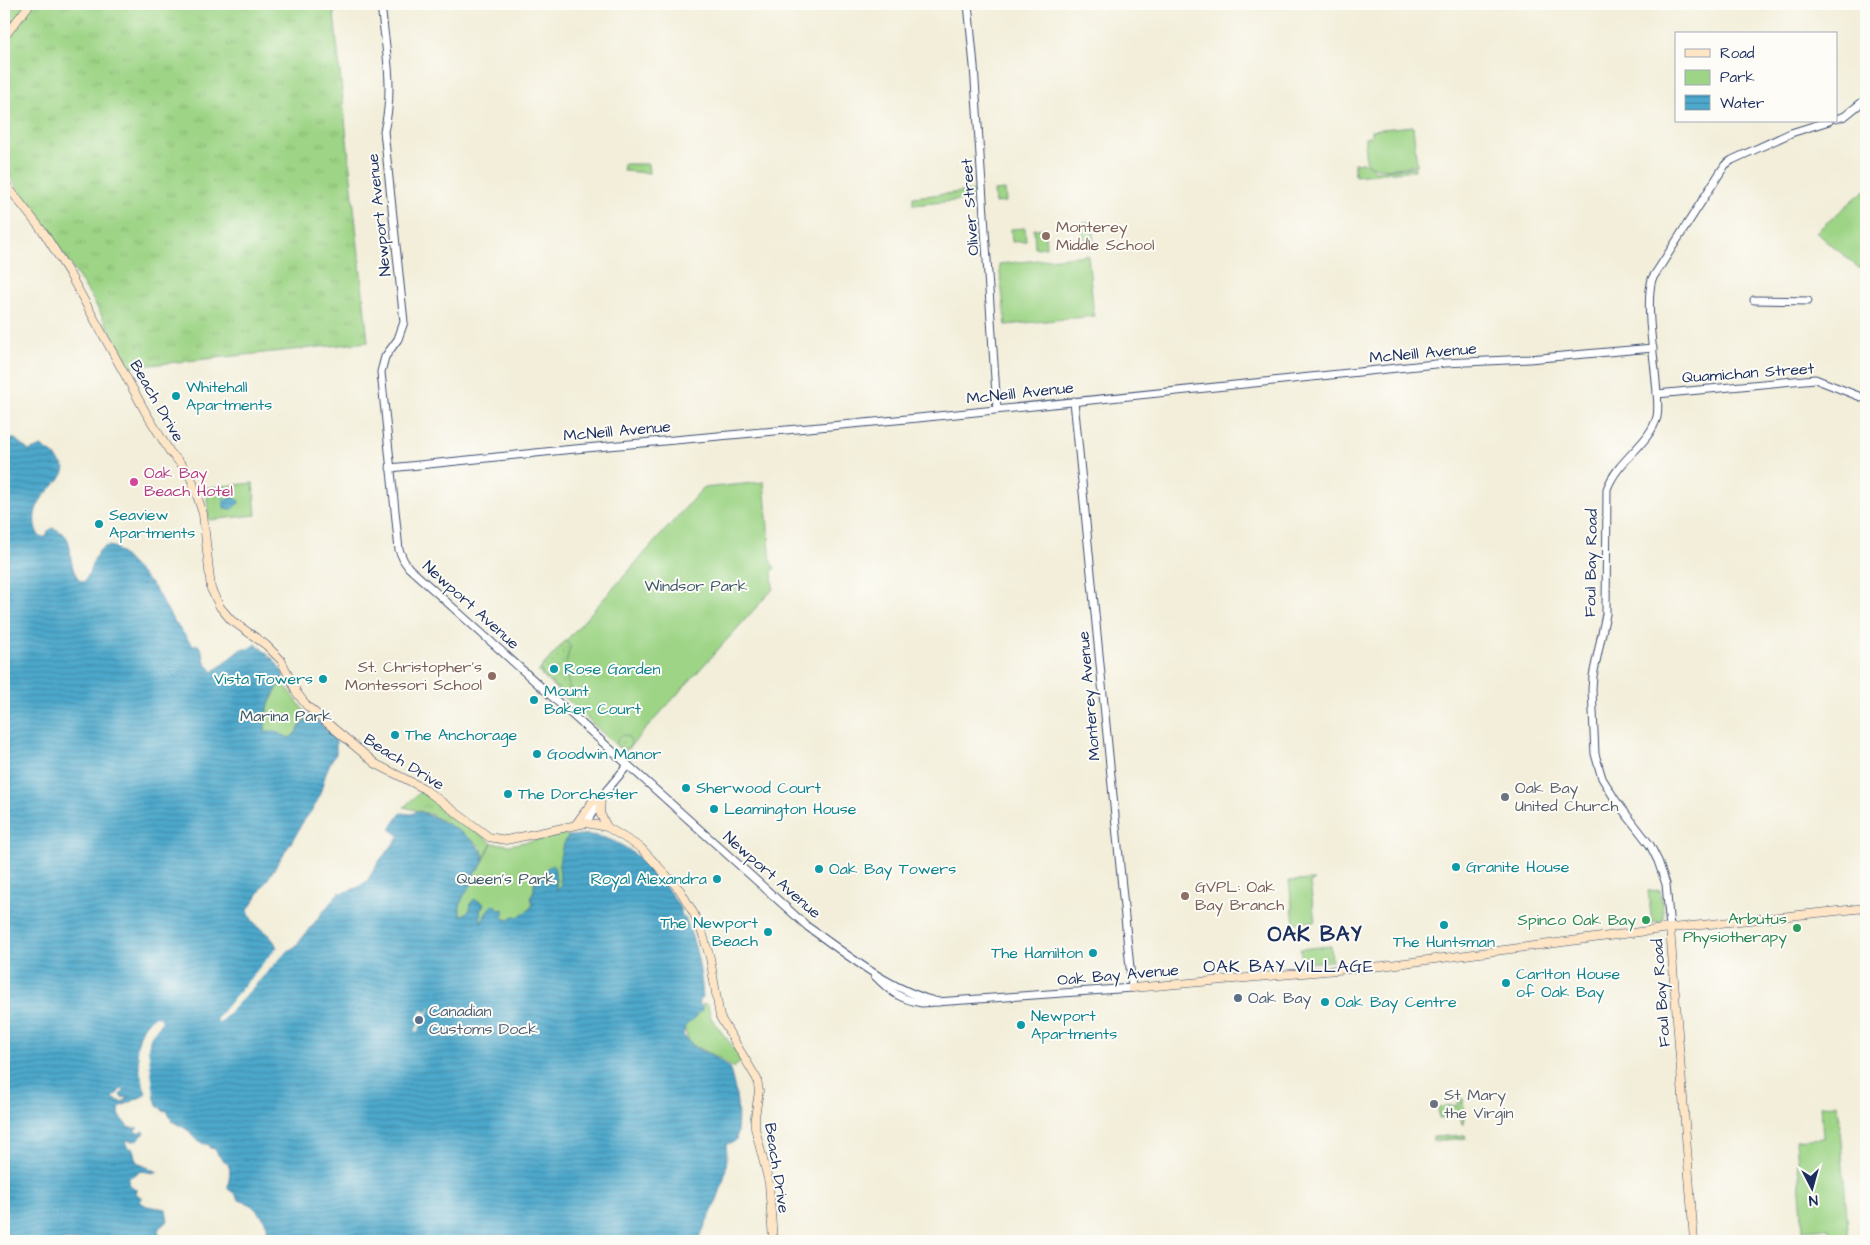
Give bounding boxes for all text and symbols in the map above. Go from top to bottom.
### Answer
legend [1675,32,1838,122]
text: Road [1720,43,1755,64]
text: Park [1720,67,1755,88]
text: Water [1720,93,1764,114]
street label: Newport Avenue [362,152,396,277]
street label: Oliver Street [956,157,984,256]
place label: Monterey Middle School [1056,216,1154,256]
marker: Monterey Middle School [1040,230,1052,242]
street label: McNeill Avenue [1368,337,1478,369]
street label: Beach Drive [125,356,189,446]
street label: Quamichan Street [1681,357,1815,389]
place label: Whitehall Apartments [186,376,272,416]
street label: McNeill Avenue [965,376,1075,410]
marker: Whitehall Apartments [170,390,182,402]
street label: McNeill Avenue [562,415,672,447]
place label: Oak Bay Beach Hotel [144,462,233,502]
marker: Oak Bay Beach Hotel [128,476,140,488]
place label: Seaview Apartments [109,504,195,544]
street label: Foul Bay Road [1579,509,1604,617]
marker: Seaview Apartments [93,518,105,530]
street label: Newport Avenue [418,556,524,655]
park label: Windsor Park [645,575,748,597]
street label: Monterey Avenue [1072,630,1107,762]
place label: St. Christopher's Montessori School [345,656,482,696]
place label: Rose Garden [564,658,660,680]
marker: Rose Garden [548,663,560,675]
place label: Vista Towers [214,668,313,690]
marker: St. Christopher's Montessori School [486,670,498,682]
marker: Vista Towers [317,673,329,685]
place label: Mount Baker Court [544,680,642,720]
marker: Mount Baker Court [528,694,540,706]
park label: Marina Park [240,705,332,727]
place label: The Anchorage [405,724,517,747]
street label: Beach Drive [359,729,449,796]
marker: The Anchorage [389,729,401,741]
place label: Goodwin Manor [547,743,661,765]
marker: Goodwin Manor [531,748,543,760]
place label: Sherwood Court [696,777,822,799]
place label: Oak Bay United Church [1515,777,1618,817]
marker: Sherwood Court [680,782,692,794]
place label: The Dorchester [518,783,638,805]
marker: The Dorchester [502,788,514,800]
marker: Oak Bay United Church [1499,791,1511,803]
place label: Leamington House [724,798,857,821]
marker: Leamington House [708,803,720,815]
street label: Newport Avenue [718,826,826,924]
place label: Granite House [1466,856,1570,878]
place label: Oak Bay Towers [829,858,956,881]
marker: Granite House [1450,861,1462,873]
marker: Oak Bay Towers [813,863,825,875]
park label: Queen’s Park [457,868,556,890]
place label: Royal Alexandra [590,868,707,891]
marker: Royal Alexandra [711,873,723,885]
place label: GVPL: Oak Bay Branch [1195,876,1284,917]
marker: GVPL: Oak Bay Branch [1179,890,1191,902]
place label: Arbutus Physiotherapy [1683,908,1787,949]
place label: Spinco Oak Bay [1517,909,1636,932]
place label: The Newport Beach [660,912,759,952]
marker: Spinco Oak Bay [1640,914,1652,926]
marker: The Huntsman [1438,919,1450,931]
district label: OAK BAY [1267,920,1363,949]
marker: Arbutus Physiotherapy [1791,922,1803,934]
marker: The Newport Beach [762,926,774,938]
place label: The Huntsman [1393,931,1495,953]
street label: Foul Bay Road [1646,938,1677,1048]
place label: The Hamilton [991,942,1083,964]
marker: The Hamilton [1087,947,1099,959]
district label: OAK BAY VILLAGE [1203,954,1375,979]
street label: Oak Bay Avenue [1056,959,1180,992]
place label: Carlton House of Oak Bay [1516,963,1621,1004]
marker: Carlton House of Oak Bay [1500,977,1512,989]
place label: Oak Bay [1248,987,1312,1010]
place label: Oak Bay Centre [1335,991,1457,1014]
marker: Oak Bay [1232,992,1244,1004]
marker: Oak Bay Centre [1319,996,1331,1008]
place label: Canadian Customs Dock [429,1000,538,1040]
place label: Newport Apartments [1031,1005,1117,1045]
marker: Canadian Customs Dock [413,1014,425,1026]
marker: Newport Apartments [1015,1019,1027,1031]
place label: St Mary the Virgin [1444,1084,1513,1125]
marker: St Mary the Virgin [1428,1098,1440,1110]
street label: Beach Drive [759,1121,795,1215]
north arrow [1788,1162,1838,1212]
text: N [1808,1190,1819,1210]

